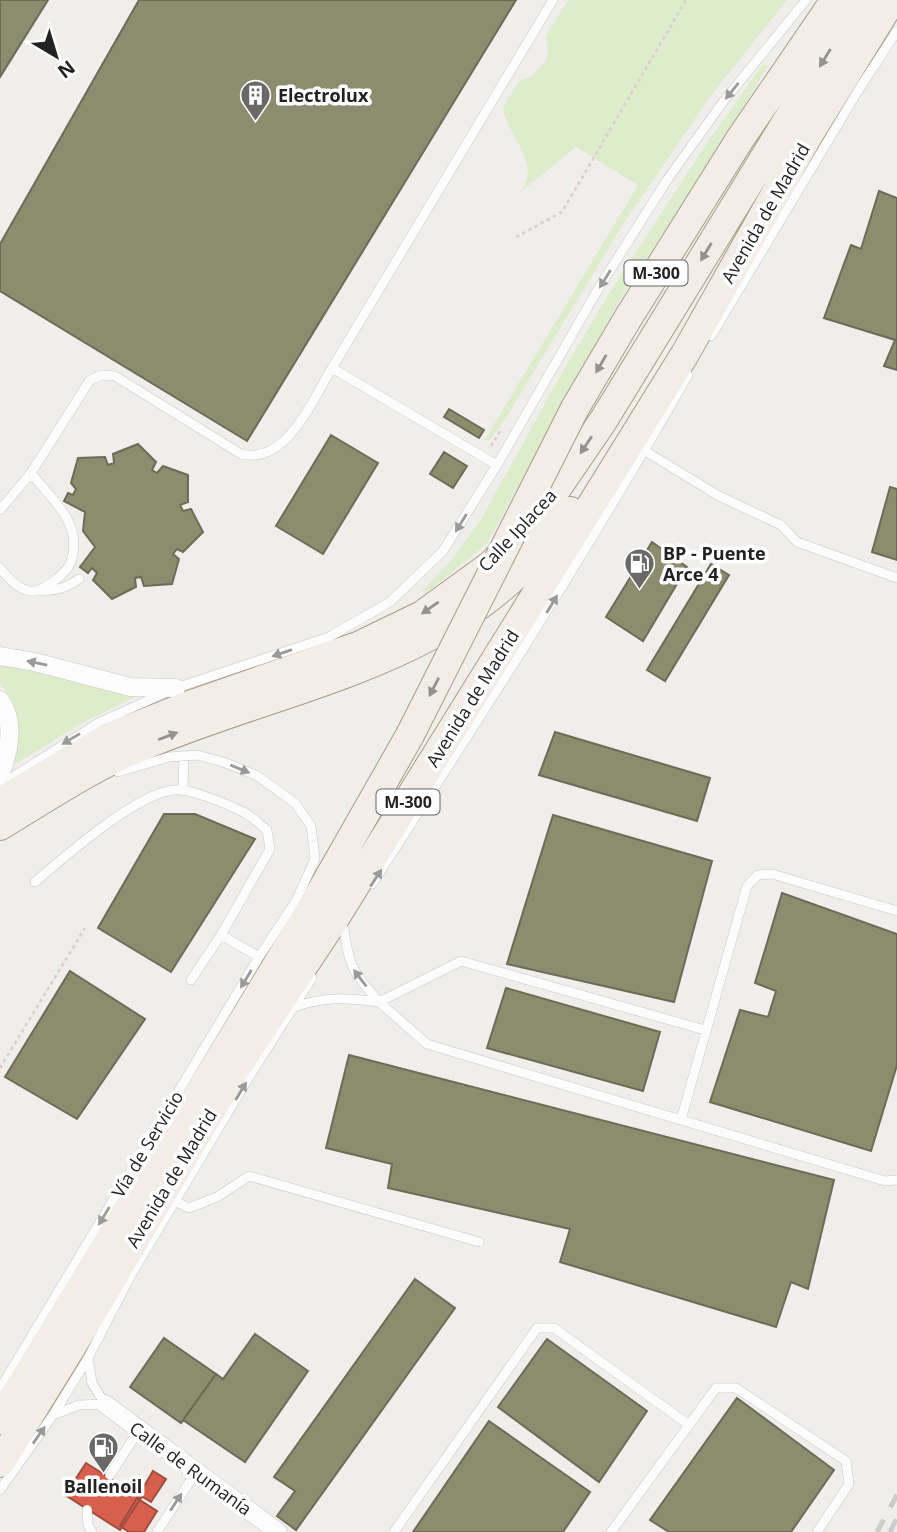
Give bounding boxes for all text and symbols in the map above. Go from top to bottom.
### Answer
north arrow [21,21,91,91]
one-way arrow [818,49,831,68]
text: N [52,54,81,84]
building icon: Electrolux [238,78,272,122]
one-way arrow [725,82,740,99]
place label: Electrolux [278,83,369,107]
street label: Avenida de Madrid [715,139,815,287]
one-way arrow [700,243,713,262]
road number: M-300 [624,260,688,286]
one-way arrow [598,269,611,289]
one-way arrow [595,354,607,374]
one-way arrow [580,436,593,455]
street label: Calle Iplacea [473,484,561,576]
one-way arrow [455,513,468,532]
place label: BP - Puente Arce 4 [663,541,766,586]
fuel station icon: BP - Puente Arce 4 [623,546,657,590]
one-way arrow [545,594,558,613]
one-way arrow [421,601,439,615]
street label: Avenida de Madrid [420,625,524,771]
one-way arrow [271,648,292,659]
one-way arrow [26,657,48,668]
one-way arrow [428,677,439,697]
one-way arrow [157,730,178,741]
one-way arrow [61,733,80,746]
one-way arrow [230,763,251,774]
road number: M-300 [376,790,440,814]
one-way arrow [370,868,383,888]
one-way arrow [240,969,252,988]
one-way arrow [353,969,367,988]
one-way arrow [235,1081,247,1100]
street label: Vía de Servicio [106,1086,188,1202]
street label: Avenida de Madrid [120,1104,222,1252]
one-way arrow [97,1207,110,1226]
street label: Calle de Rumanía [125,1416,257,1520]
one-way arrow [32,1426,46,1444]
fuel station icon: Ballenoil [86,1431,120,1475]
place label: Ballenoil [64,1474,142,1498]
one-way arrow [169,1493,183,1511]

